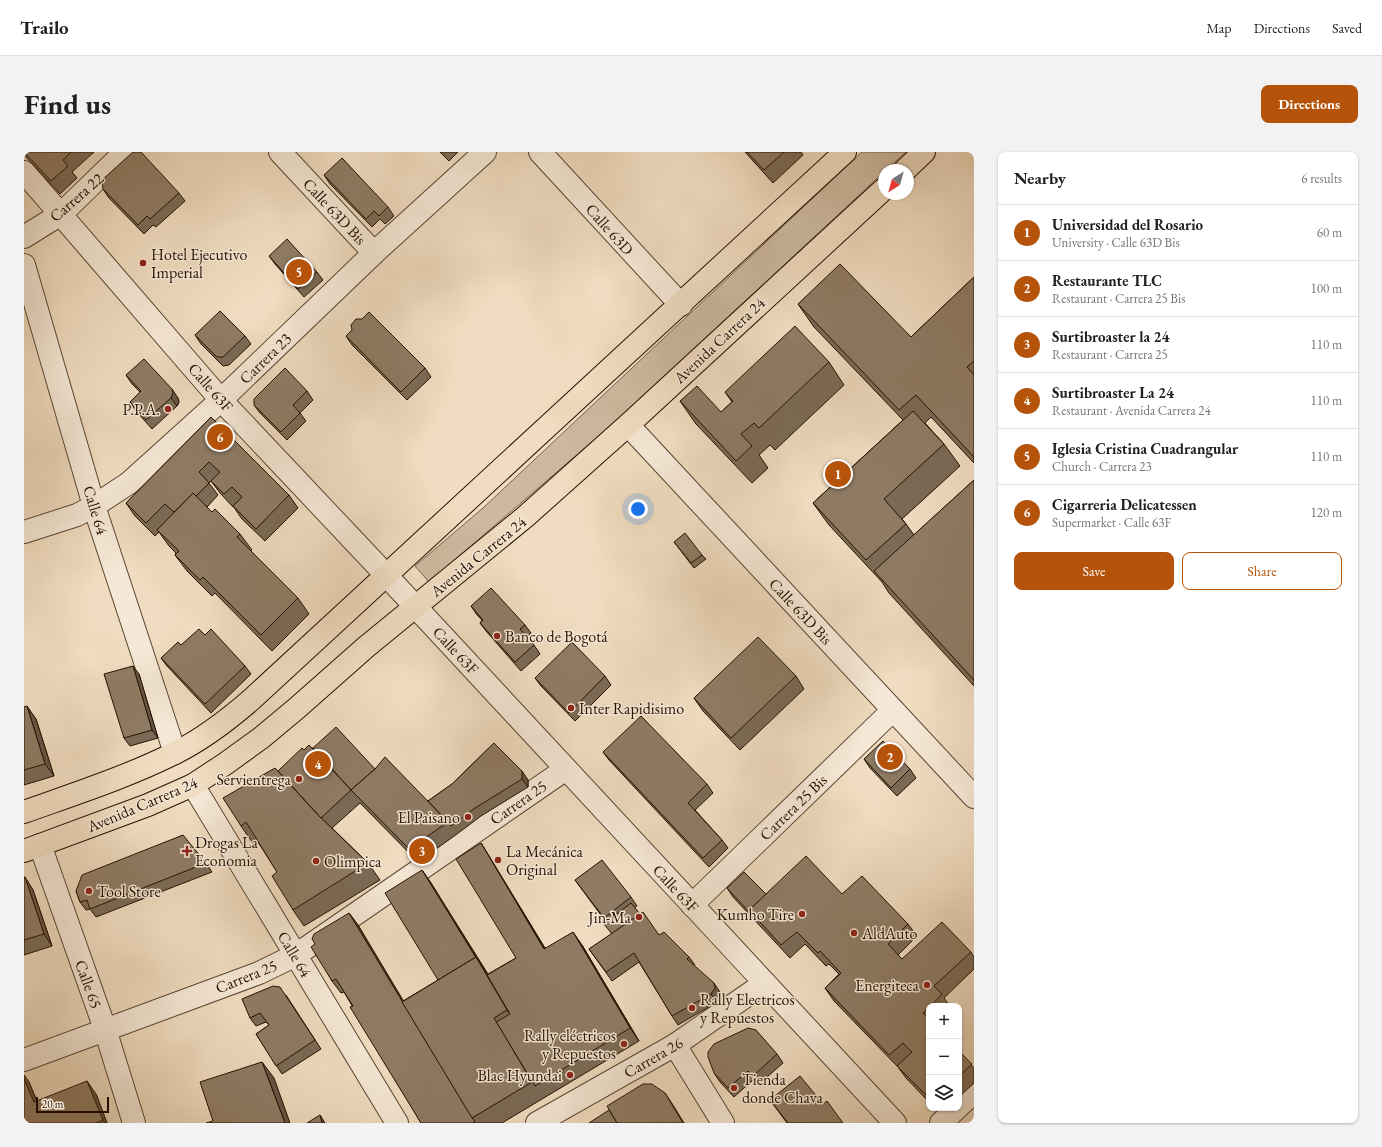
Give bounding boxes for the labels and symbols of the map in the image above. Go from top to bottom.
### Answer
north arrow [878,164,914,200]
street label: Carrera 22 [45,168,108,227]
street label: Calle 63D Bis [298,173,371,249]
street label: Calle 63D [581,199,638,260]
place label: Hotel Ejecutivo Imperial [151,244,247,283]
pin: 5 [286,257,312,287]
marker: Hotel Ejecutivo Imperial [138,258,148,268]
street label: Avenida Carrera 24 [668,292,770,389]
street label: Carrera 23 [235,328,296,388]
street label: Calle 63F [184,358,238,416]
place label: P.P.A. [123,399,160,420]
marker: P.P.A. [163,404,173,414]
pin: 6 [207,422,233,452]
pin: 1 [825,459,851,489]
street label: Calle 64 [78,483,113,538]
your location [628,499,648,519]
street label: Avenida Carrera 24 [425,511,531,602]
street label: Calle 63D Bis [764,573,837,649]
street label: Calle 63F [428,622,483,679]
place label: Banco de Bogotá [505,626,608,647]
marker: Banco de Bogotá [492,631,502,641]
place label: Inter Rapidisimo [579,698,684,719]
marker: Inter Rapidisimo [566,703,576,713]
pin: 2 [877,742,903,772]
pin: 4 [305,749,331,779]
place label: Servientrega [216,769,292,790]
street label: Carrera 25 Bis [755,770,832,845]
street label: Avenida Carrera 24 [83,772,201,838]
marker: Servientrega [294,774,304,784]
street label: Carrera 25 [486,775,551,830]
place label: El Paisano [398,807,460,828]
marker: El Paisano [463,812,473,822]
place label: Drogas La Economia [195,832,258,871]
pin: 3 [409,836,435,866]
place label: La Mecánica Original [506,841,583,880]
marker: Drogas La Economia [182,846,192,856]
place label: Olimpica [324,851,382,872]
marker: La Mecánica Original [493,855,503,865]
marker: Olimpica [311,856,321,866]
street label: Calle 63F [648,860,703,917]
place label: Tool Store [97,881,161,902]
marker: Tool Store [84,886,94,896]
place label: Kumho Tire [717,904,794,925]
place label: Jin-Ma [586,907,632,928]
marker: Kumho Tire [797,909,807,919]
marker: Jin-Ma [634,912,644,922]
place label: AldAuto [861,923,918,944]
street label: Calle 64 [273,927,317,981]
marker: AldAuto [849,928,859,938]
street label: Carrera 25 [212,955,280,998]
street label: Calle 65 [70,957,107,1011]
place label: Energiteca [855,975,920,996]
marker: Energiteca [922,980,932,990]
place label: Rally Electricos y Repuestos [700,989,795,1028]
marker: Rally Electricos y Repuestos [687,1003,697,1013]
place label: Rally eléctricos y Repuestos [524,1025,616,1064]
street label: Carrera 26 [620,1032,687,1083]
marker: Rally eléctricos y Repuestos [619,1039,629,1049]
place label: Blac Hyundai [477,1065,562,1086]
place label: Tienda donde Chava [742,1069,823,1108]
marker: Blac Hyundai [565,1070,575,1080]
marker: Tienda donde Chava [729,1083,739,1093]
scale bar [36,1095,109,1114]

